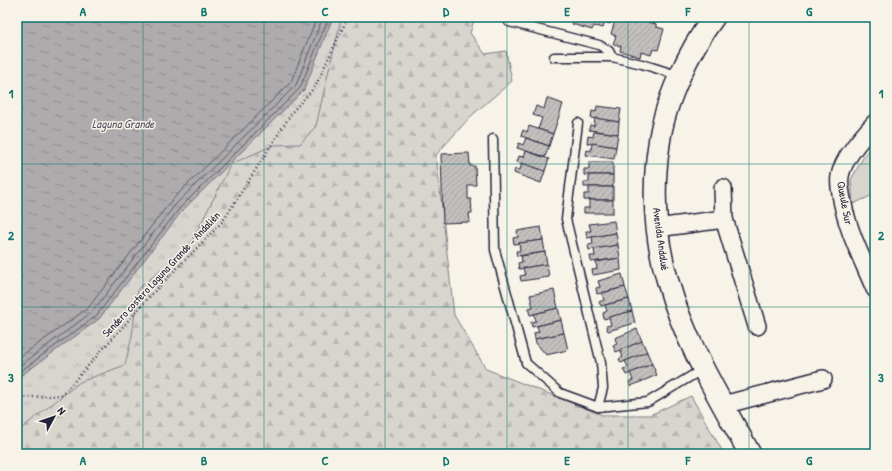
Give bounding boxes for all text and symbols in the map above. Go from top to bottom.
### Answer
text: A [80,2,87,20]
text: B [201,2,208,20]
text: C [321,2,329,20]
text: D [443,2,450,20]
text: E [564,2,570,20]
text: F [685,2,692,20]
text: G [806,2,813,20]
text: 1 [9,84,14,102]
text: 1 [879,84,884,102]
water label: Laguna Grande [92,115,155,132]
street label: Queule Sur [834,180,856,227]
street label: Avenida Andalué [650,207,672,272]
street label: Sendero costero Laguna Grande - Andalién [99,208,223,340]
text: 2 [8,226,15,244]
text: 2 [878,226,885,244]
text: 3 [8,368,14,386]
text: 3 [878,368,884,386]
north arrow [34,397,74,437]
text: N [54,404,69,417]
text: A [80,451,87,469]
text: B [201,451,208,469]
text: C [321,451,329,469]
text: D [443,451,450,469]
text: E [564,451,570,469]
text: F [685,451,692,469]
text: G [806,451,813,469]

